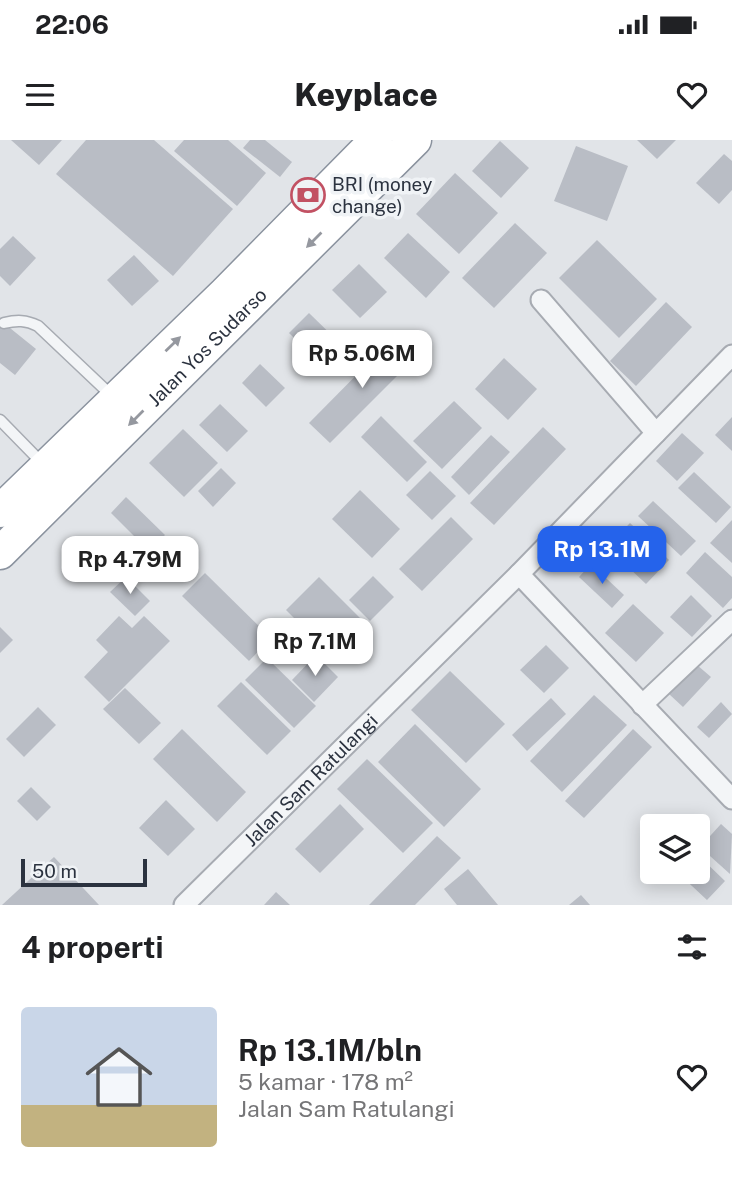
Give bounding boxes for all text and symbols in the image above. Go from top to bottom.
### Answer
text: 22:06 [35,9,109,40]
icon: menu [21,76,59,114]
text: Keyplace [294,76,438,113]
icon: heart [673,76,711,114]
place label: BRI (money change) [332,173,432,217]
bank icon: BRI (money change) [289,176,327,214]
one-way arrow [306,232,322,248]
street label: Jalan Yos Sudarso [143,283,271,411]
pin: Rp 5.06M [290,330,434,390]
one-way arrow [164,336,181,353]
text: Rp 5.06M [308,339,416,366]
one-way arrow [127,409,144,426]
pin: Rp 13.1M [530,526,674,586]
text: Rp 13.1M [553,535,651,562]
pin: Rp 4.79M [58,536,202,596]
text: Rp 4.79M [78,545,182,572]
pin: Rp 7.1M [250,618,380,678]
text: Rp 7.1M [273,627,357,654]
street label: Jalan Sam Ratulangi [239,709,382,851]
map controls [640,814,710,884]
button: layers [640,814,710,884]
scale bar [21,856,147,888]
text: 50 m [32,860,77,882]
icon: filters [673,928,711,966]
text: 4 properti [21,929,163,965]
text: Rp 13.1M/bln [238,1032,422,1068]
icon: home [77,1035,161,1119]
icon: heart [673,1058,711,1096]
text: 5 kamar · 178 m² [238,1068,413,1095]
text: Jalan Sam Ratulangi [238,1095,454,1122]

